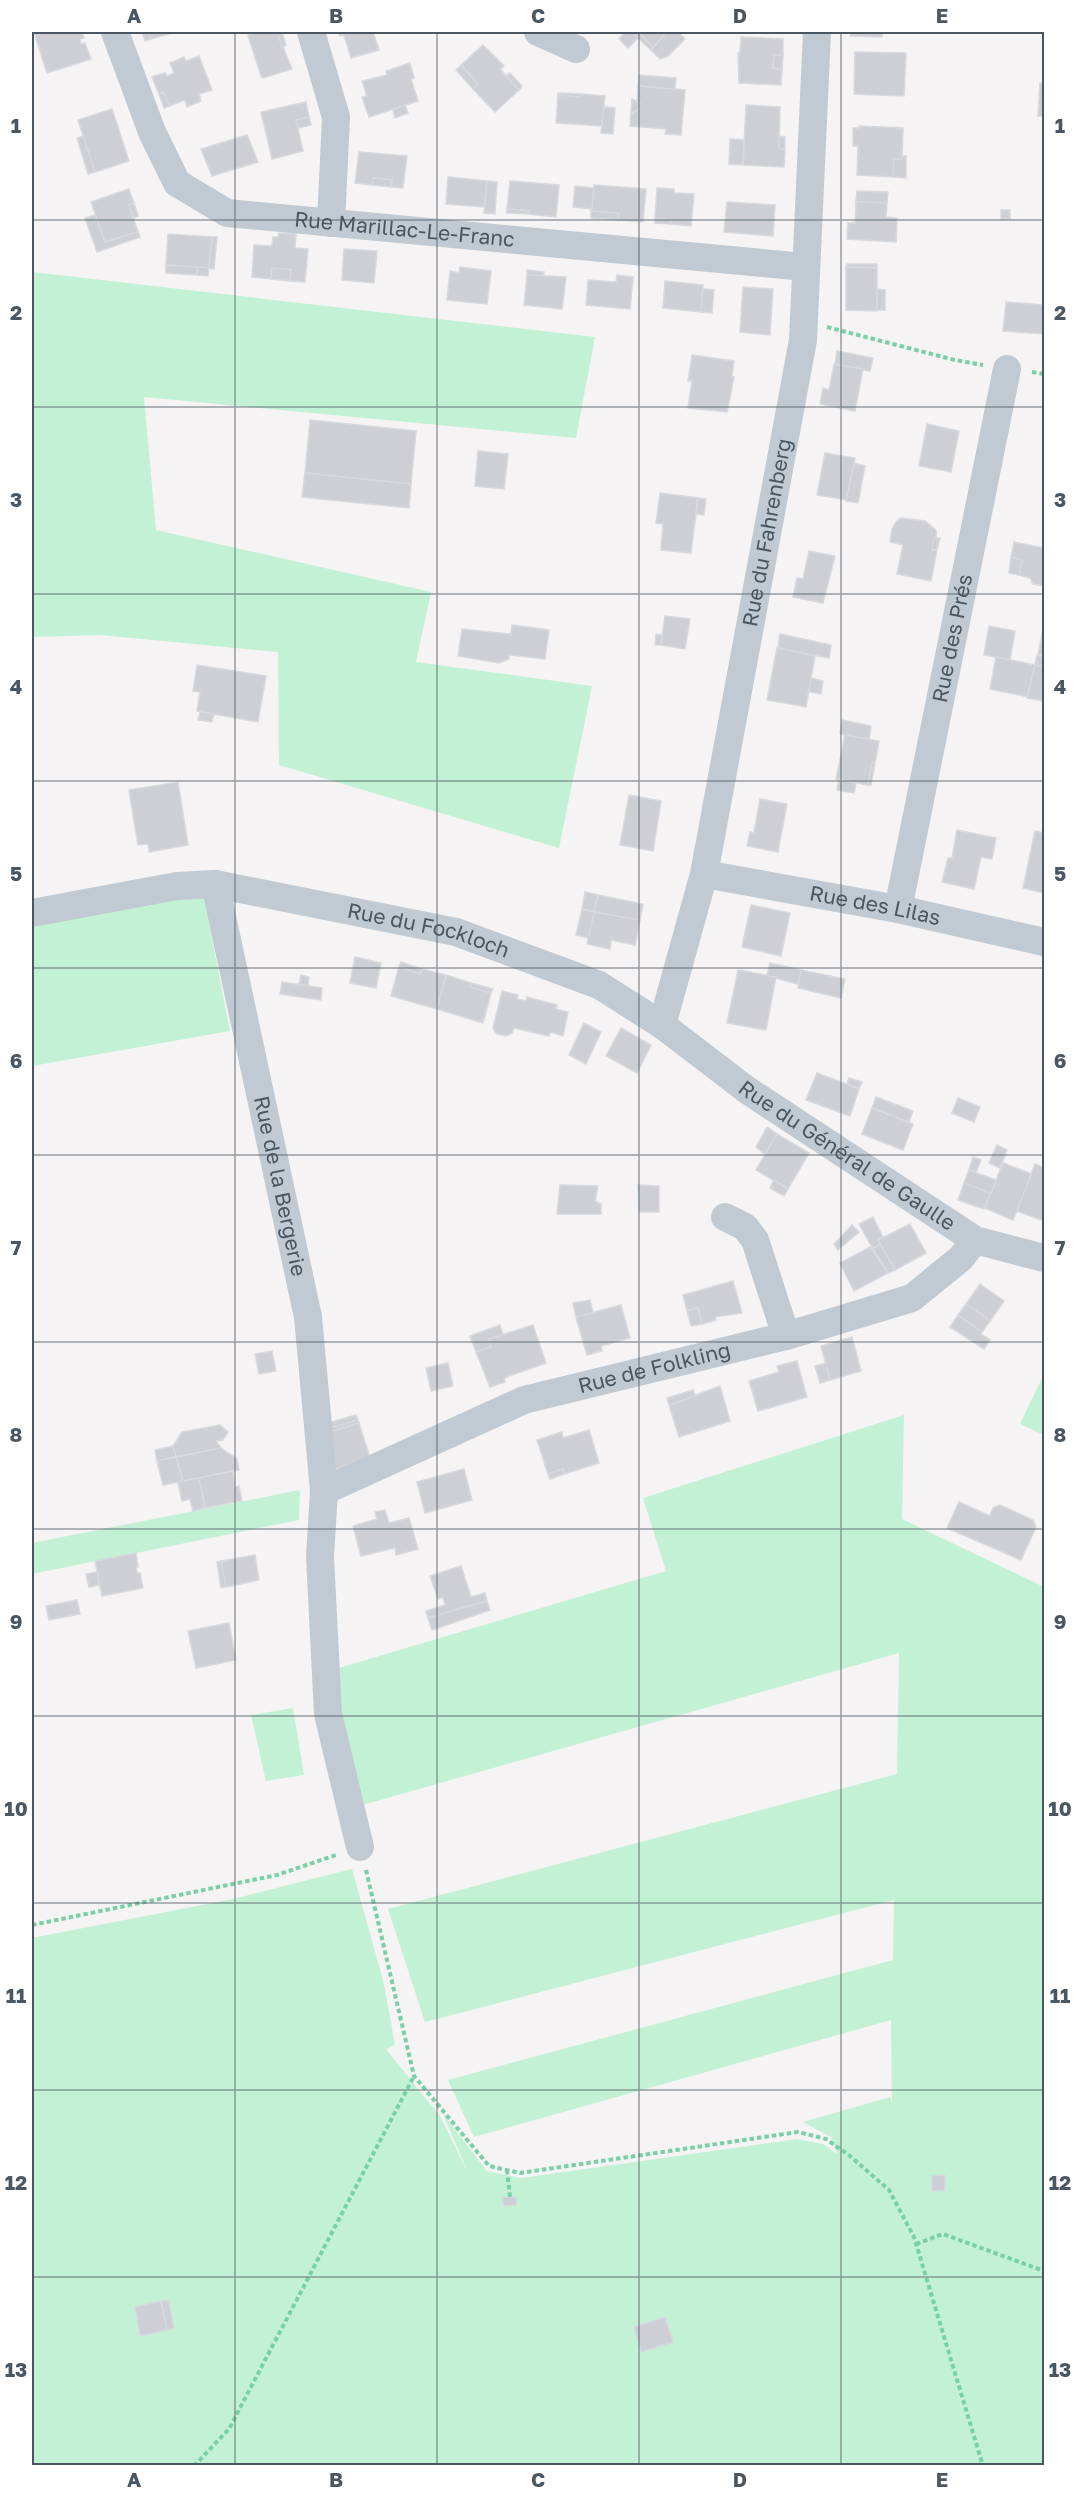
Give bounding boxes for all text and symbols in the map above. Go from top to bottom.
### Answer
text: A [127,3,141,27]
text: B [329,3,343,27]
text: C [531,3,545,27]
text: D [733,3,747,27]
text: E [936,3,948,27]
text: 1 [11,113,21,137]
text: 1 [1055,113,1065,137]
street label: Rue Marillac-Le-Franc [293,205,516,252]
text: 2 [10,300,22,324]
text: 2 [1054,300,1066,324]
street label: Rue du Fahrenberg [736,436,797,629]
text: 3 [10,487,22,511]
text: 3 [1054,487,1066,511]
street label: Rue des Prés [926,572,977,705]
text: 4 [10,674,22,698]
text: 4 [1054,674,1066,698]
text: 5 [10,861,22,885]
text: 5 [1054,861,1066,885]
street label: Rue des Lilas [808,879,943,930]
street label: Rue du Fockloch [345,897,513,963]
text: 6 [10,1048,22,1072]
text: 6 [1054,1048,1066,1072]
street label: Rue du Général de Gaulle [734,1074,961,1236]
street label: Rue de la Bergerie [249,1093,313,1278]
text: 7 [11,1235,22,1259]
text: 7 [1055,1235,1066,1259]
street label: Rue de Folkling [575,1336,733,1398]
text: 8 [10,1422,22,1446]
text: 8 [1054,1422,1066,1446]
text: 9 [10,1609,22,1633]
text: 9 [1054,1609,1066,1633]
text: 10 [4,1796,28,1820]
text: 10 [1048,1796,1072,1820]
text: 11 [6,1983,26,2007]
text: 11 [1050,1983,1070,2007]
text: 12 [5,2170,27,2194]
text: 12 [1049,2170,1071,2194]
text: 13 [5,2357,27,2381]
text: 13 [1049,2357,1071,2381]
text: A [127,2467,141,2491]
text: B [329,2467,343,2491]
text: C [531,2467,545,2491]
text: D [733,2467,747,2491]
text: E [936,2467,948,2491]

